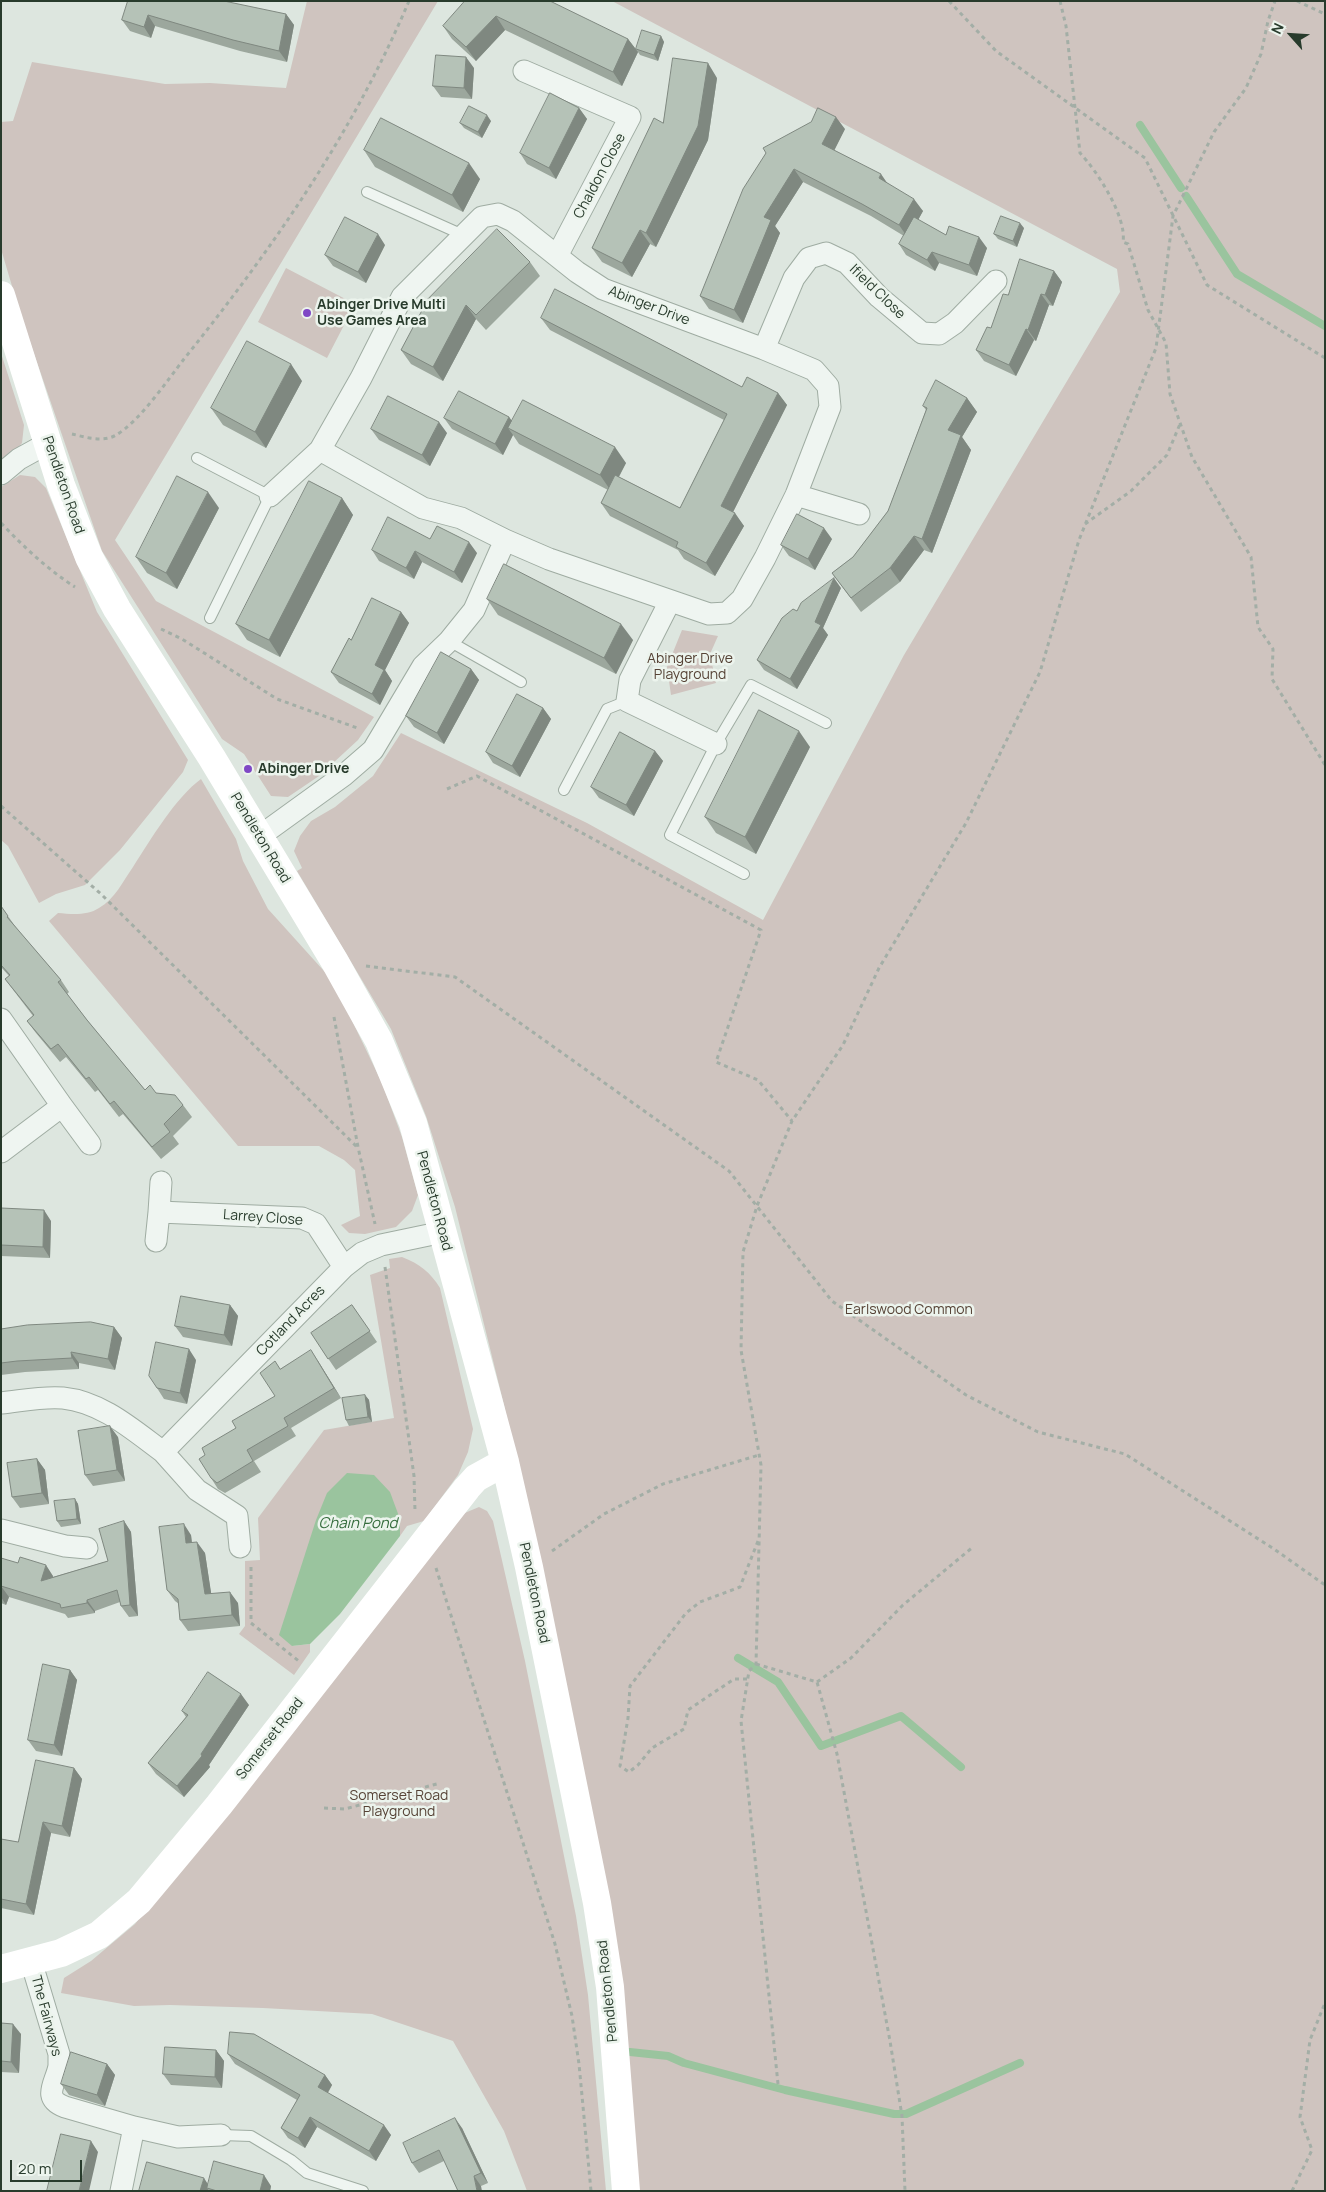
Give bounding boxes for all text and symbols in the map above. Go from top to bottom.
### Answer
north arrow [1266,10,1316,60]
text: N [1266,20,1288,37]
street label: Chaldon Close [570,131,630,221]
street label: Ifield Close [846,261,908,323]
street label: Abinger Drive [606,283,692,329]
place label: Abinger Drive Multi Use Games Area [317,297,446,330]
marker: Abinger Drive Multi Use Games Area [301,307,313,319]
street label: Pendleton Road [38,434,88,536]
park label: Abinger Drive Playground [647,651,733,684]
place label: Abinger Drive [258,761,349,777]
marker: Abinger Drive [242,763,254,775]
street label: Pendleton Road [226,790,294,886]
street label: Pendleton Road [413,1149,455,1253]
street label: Larrey Close [222,1207,304,1229]
street label: Cotland Acres [253,1282,329,1360]
park label: Earlswood Common [845,1302,973,1318]
water label: Chain Pond [318,1515,398,1533]
street label: Pendleton Road [515,1541,553,1645]
street label: Somerset Road [233,1695,307,1783]
park label: Somerset Road Playground [350,1788,448,1820]
street label: Pendleton Road [594,1939,622,2043]
street label: The Fairways [27,1974,65,2058]
scale bar [12,2150,85,2182]
text: 20 m [18,2158,51,2179]

